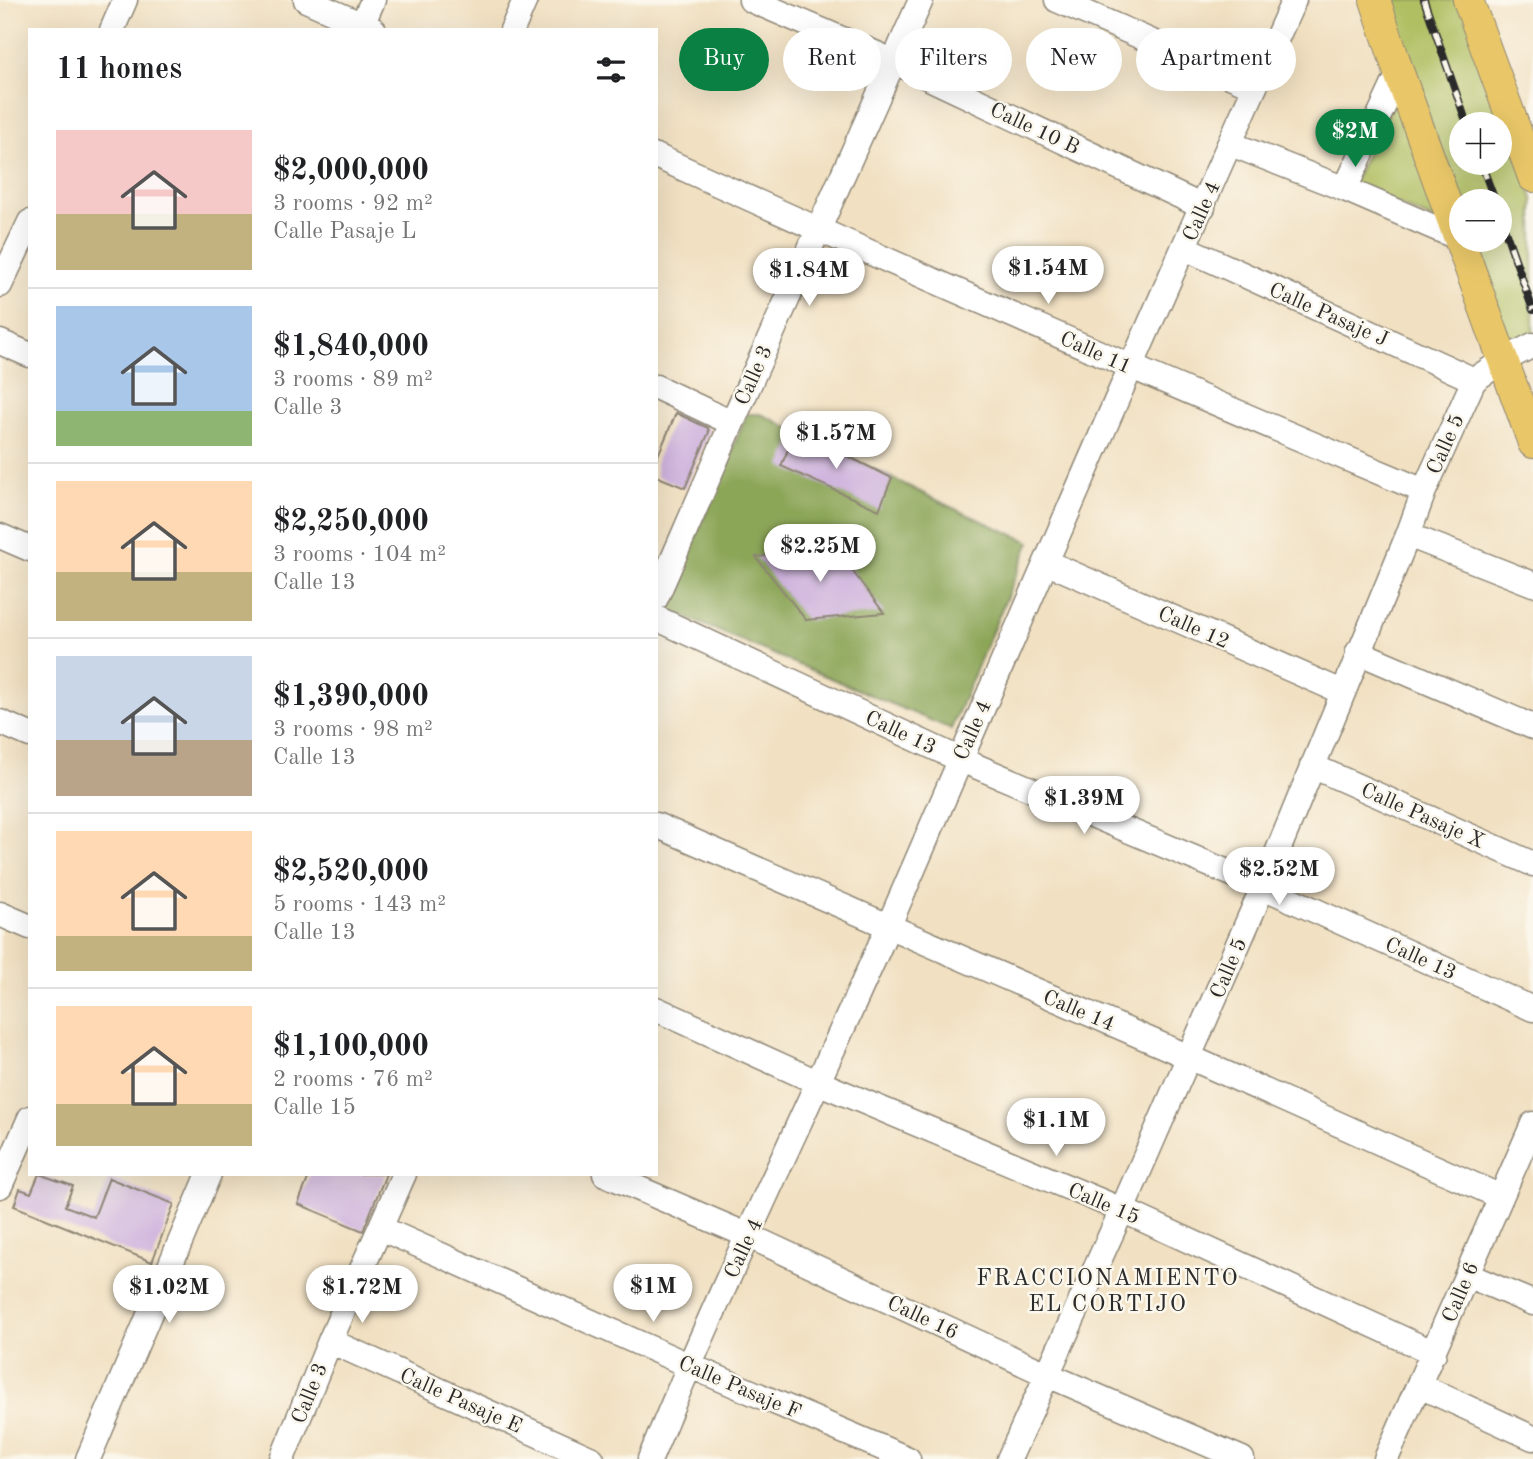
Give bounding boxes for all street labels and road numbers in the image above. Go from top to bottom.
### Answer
street label: Calle 10 B [986,100,1082,159]
street label: Calle 4 [1180,178,1225,245]
street label: Calle Pasaje J [1266,280,1391,351]
street label: Calle 11 [1057,328,1134,378]
street label: Calle 3 [732,342,777,409]
street label: Calle 5 [1424,411,1469,478]
street label: Calle 12 [1155,603,1232,653]
street label: Calle 4 [951,697,996,764]
street label: Calle 13 [862,708,939,759]
street label: Calle Pasaje X [1358,780,1487,853]
street label: Calle 13 [1382,934,1459,984]
street label: Calle 5 [1207,935,1251,1002]
street label: Calle 14 [1039,987,1117,1036]
street label: Calle 15 [1064,1180,1142,1229]
street label: Calle 4 [721,1215,767,1282]
street label: Calle 6 [1439,1259,1483,1326]
street label: Calle 16 [884,1293,961,1344]
street label: Calle Pasaje F [675,1353,804,1424]
street label: Calle 3 [289,1360,332,1427]
street label: Calle Pasaje E [396,1365,525,1438]

